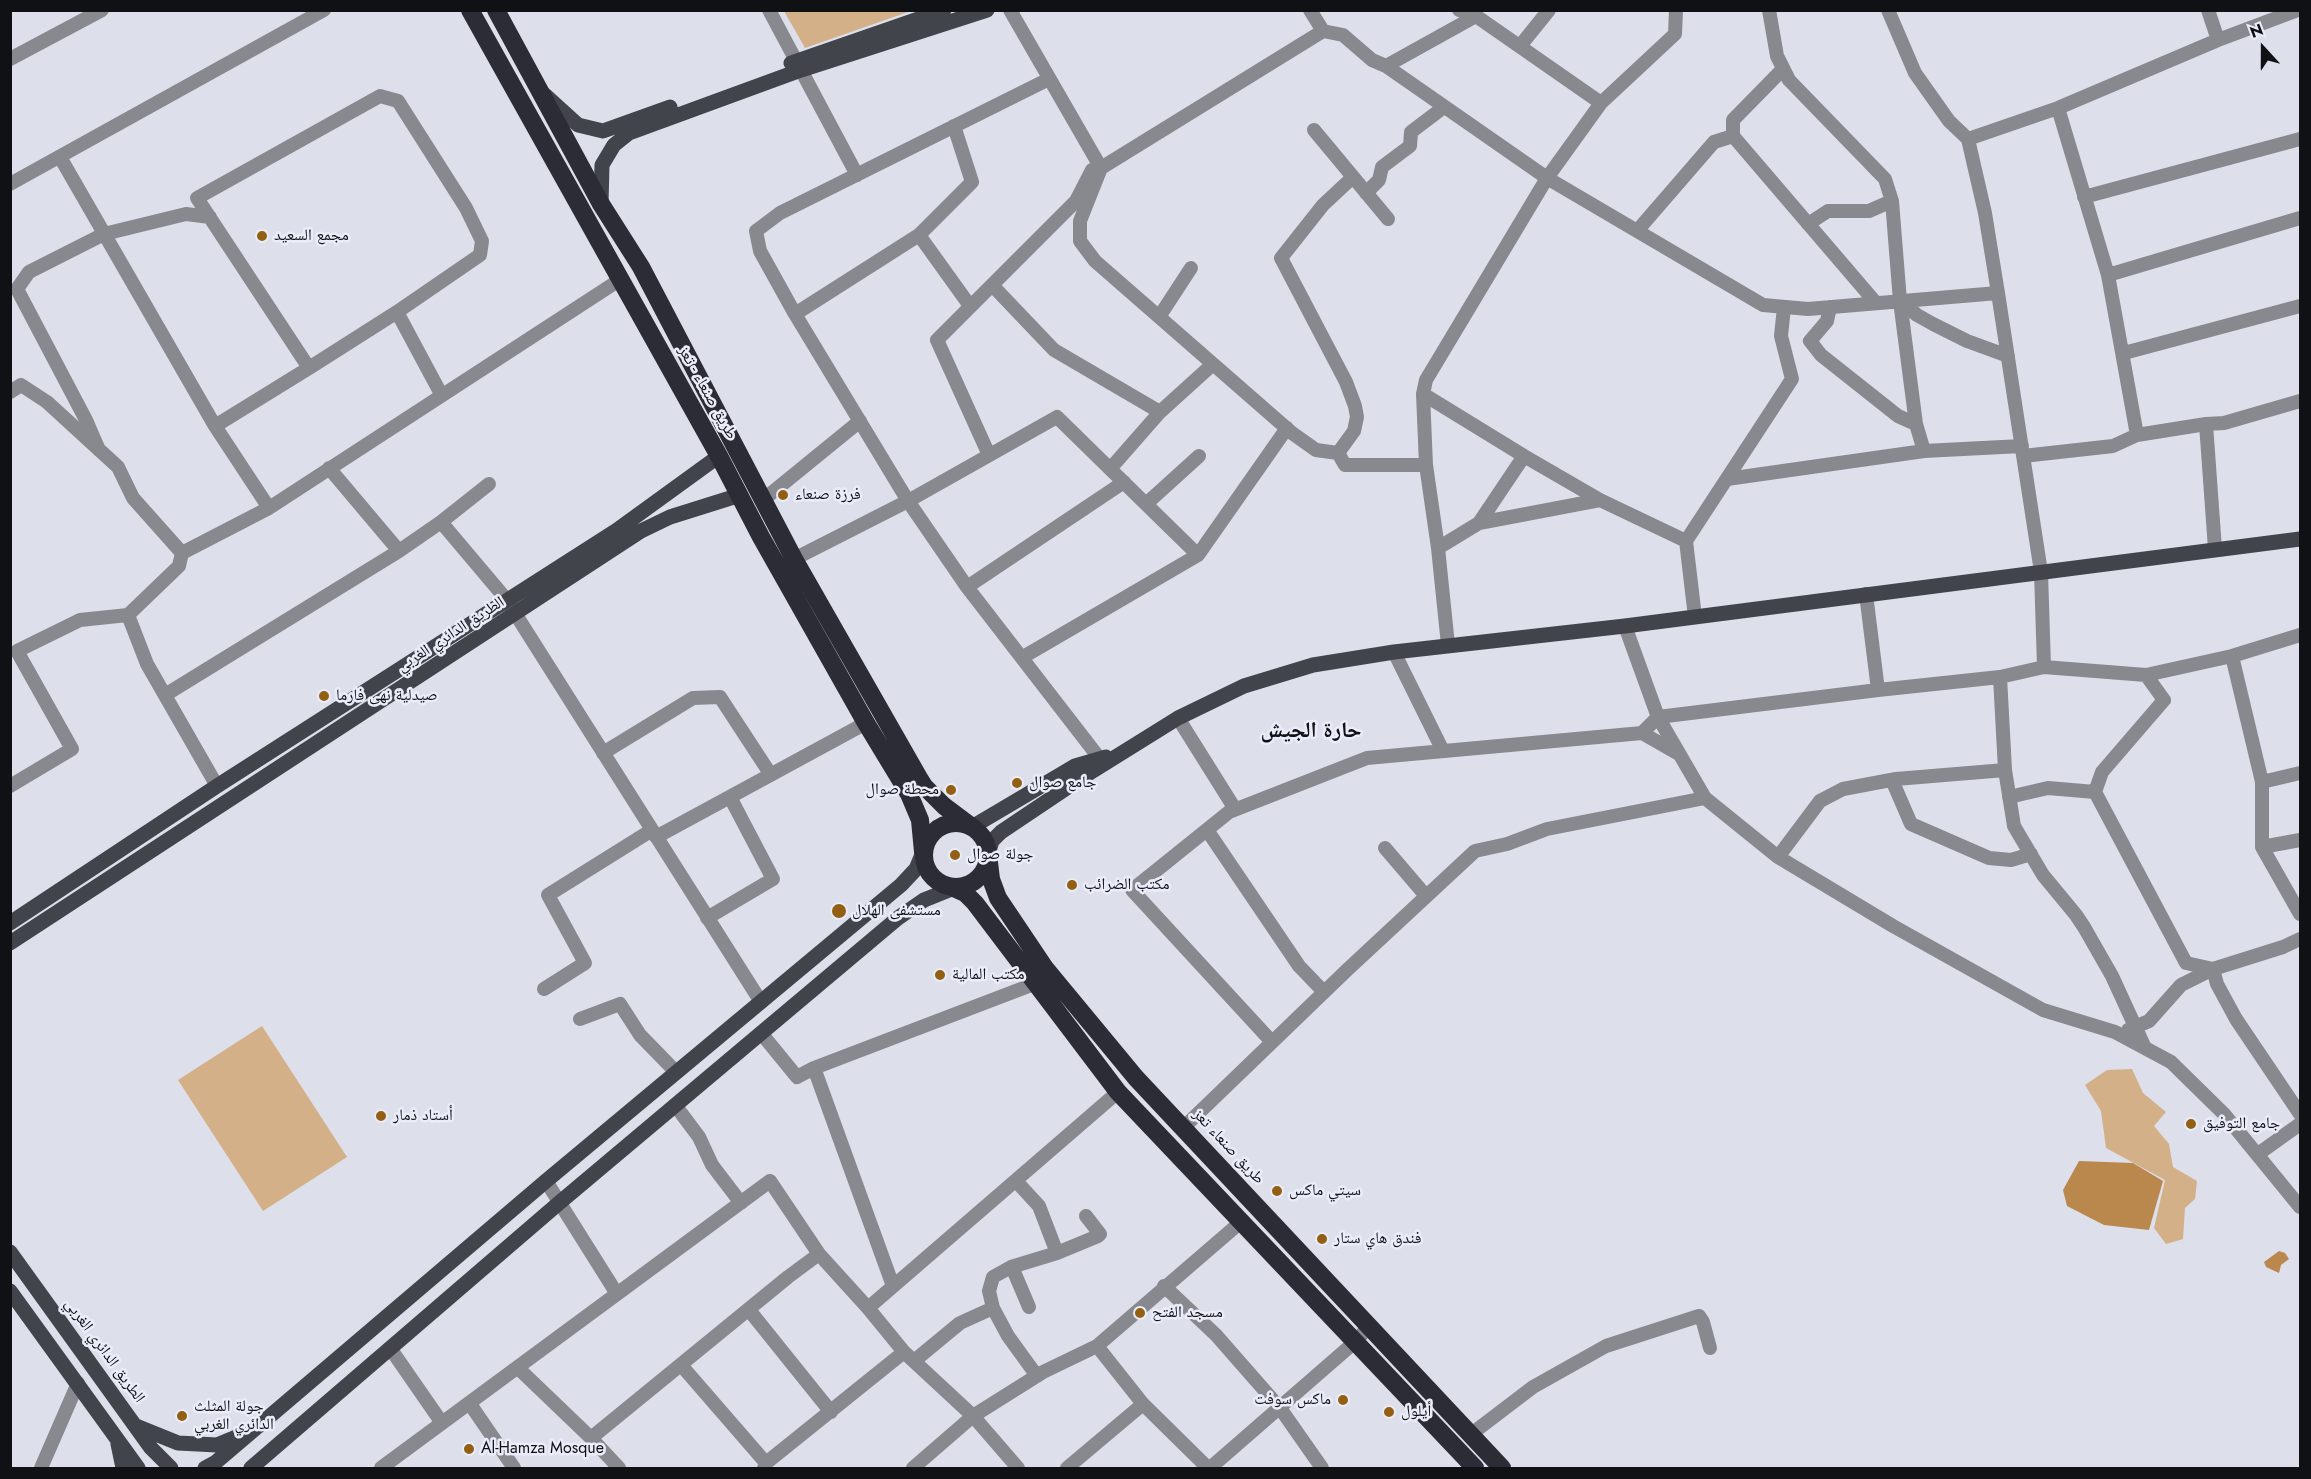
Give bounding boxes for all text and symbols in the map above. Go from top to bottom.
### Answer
north arrow [2233,18,2293,78]
text: N [2246,18,2266,44]
place label: مجمع السعيد [274,226,349,246]
marker: مجمع السعيد [255,229,269,243]
street label: طريق صنعاء - تعز [673,343,741,443]
place label: فرزة صنعاء [795,485,861,505]
marker: فرزة صنعاء [776,488,790,502]
street label: الطريق الدائري الغربي [394,593,508,677]
place label: صيدلية نهى فارما [336,686,438,706]
marker: صيدلية نهى فارما [317,689,331,703]
district label: حارة الجيش [1260,719,1362,745]
place label: جامع صوال [1029,773,1096,793]
marker: جامع صوال [1010,776,1024,790]
place label: محطة صوال [866,780,939,800]
marker: محطة صوال [944,783,958,797]
place label: جولة صوال [967,845,1033,865]
marker: جولة صوال [948,848,962,862]
place label: مكتب الضرائب [1084,875,1170,895]
marker: مكتب الضرائب [1065,878,1079,892]
place label: مستشفى الهلال [852,901,941,921]
marker: مستشفى الهلال [830,902,848,920]
place label: مكتب المالية [952,965,1025,985]
marker: مكتب المالية [933,968,947,982]
street label: طريق صنعاء تعز [1188,1105,1268,1189]
place label: أستاد ذمار [393,1106,453,1126]
marker: أستاد ذمار [374,1109,388,1123]
place label: جامع التوفيق [2203,1114,2280,1134]
marker: جامع التوفيق [2184,1117,2198,1131]
place label: سيتي ماكس [1289,1181,1361,1201]
marker: سيتي ماكس [1270,1184,1284,1198]
place label: فندق هاي ستار [1334,1229,1422,1249]
marker: فندق هاي ستار [1315,1232,1329,1246]
street label: الطريق الدائري الغربي [60,1295,148,1407]
place label: مسجد الفتح [1152,1303,1223,1323]
marker: مسجد الفتح [1133,1306,1147,1320]
place label: ماكس سوفت [1254,1390,1331,1410]
marker: ماكس سوفت [1336,1393,1350,1407]
place label: جولة المثلث الدائري الغربي [194,1397,274,1435]
place label: أيلول [1401,1402,1431,1422]
marker: أيلول [1382,1405,1396,1419]
marker: جولة المثلث الدائري الغربي [175,1409,189,1423]
place label: Al-Hamza Mosque [481,1439,604,1459]
marker: Al-Hamza Mosque [462,1442,476,1456]

